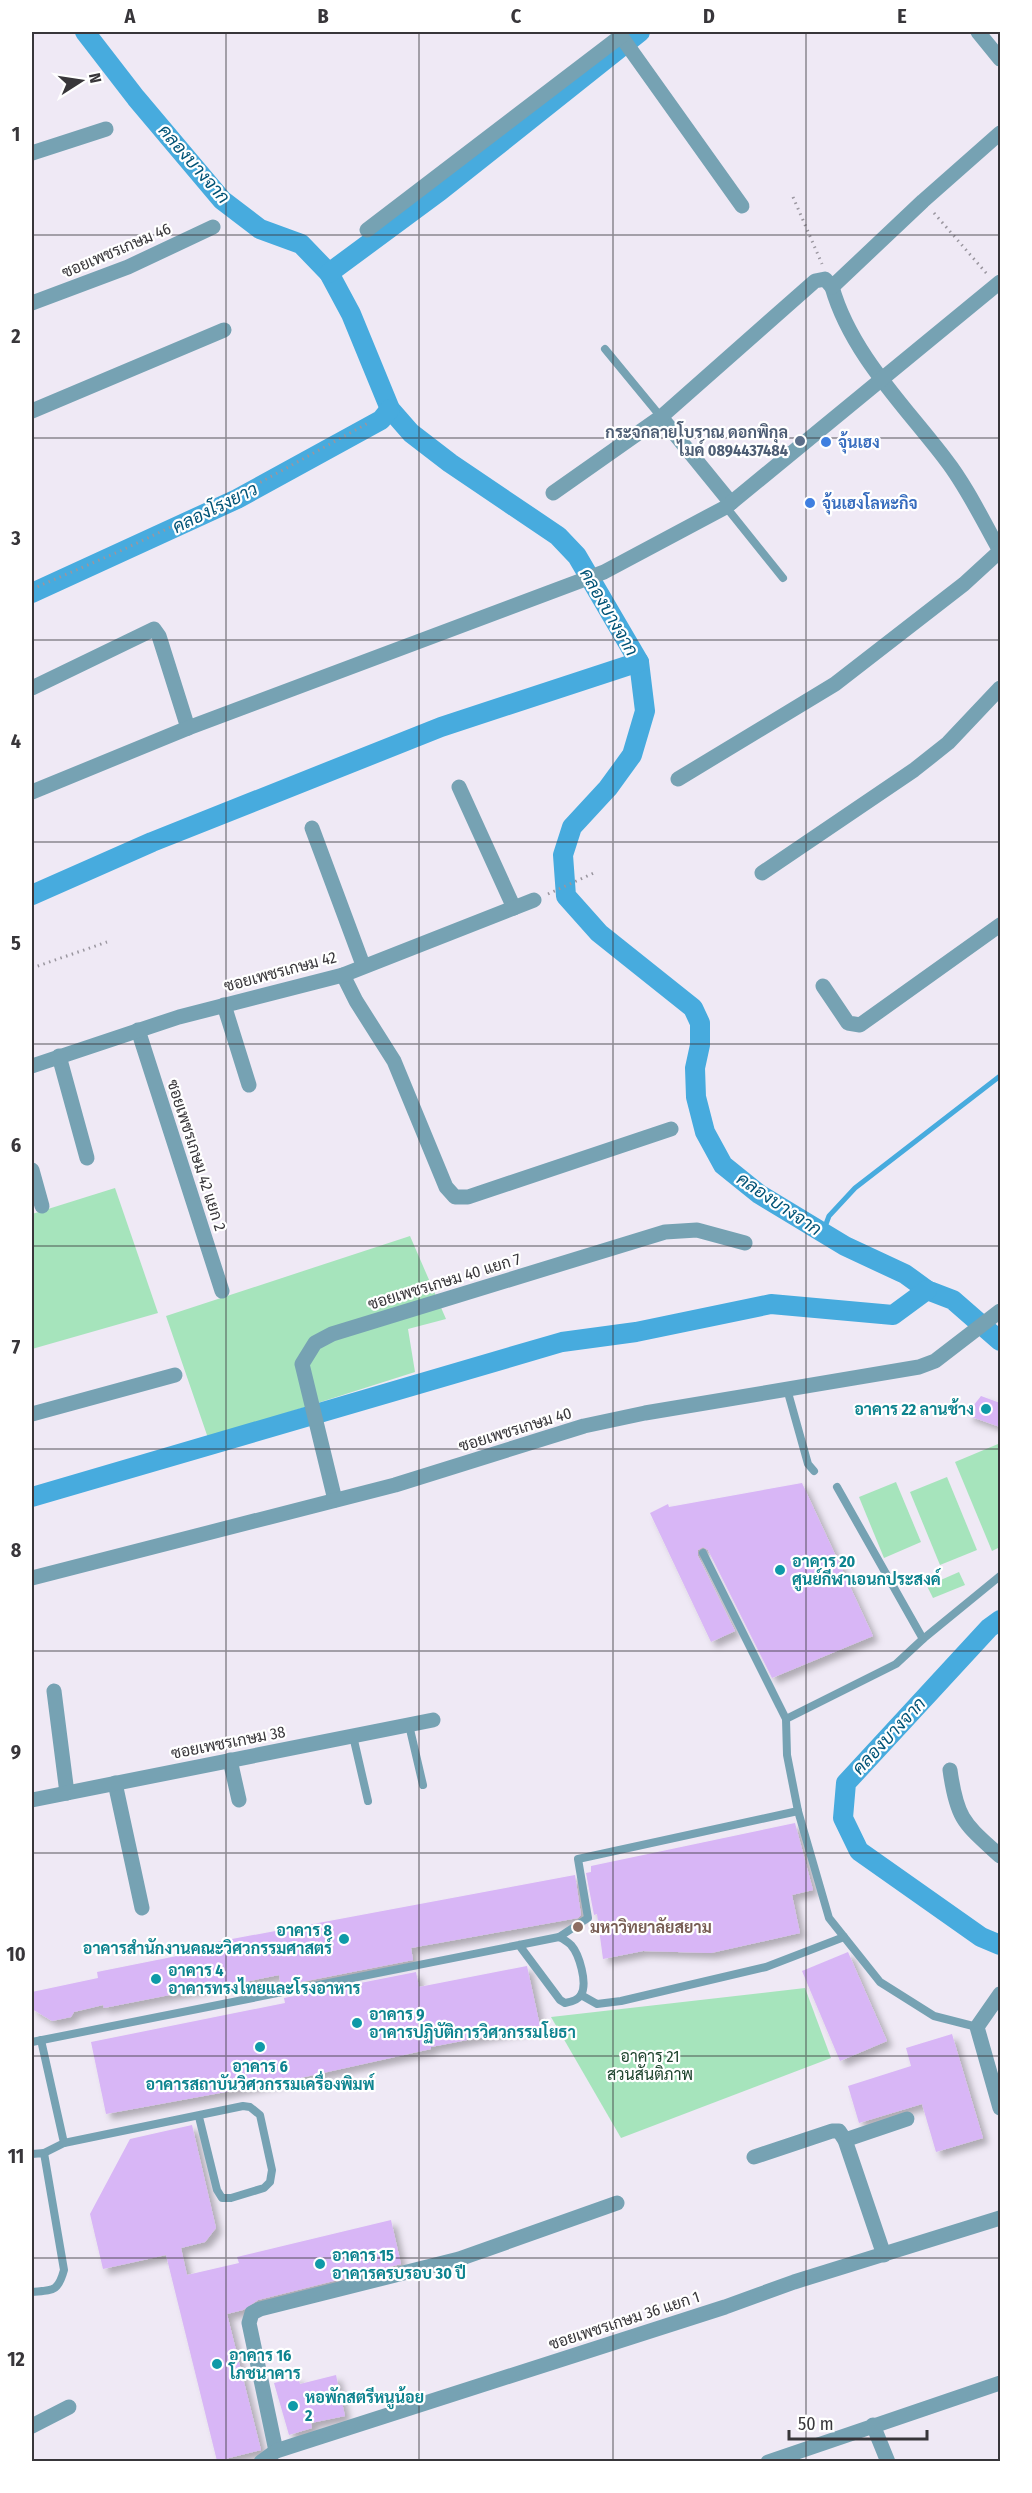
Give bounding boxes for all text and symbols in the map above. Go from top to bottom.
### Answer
text: A [124,4,137,28]
text: B [317,4,329,28]
text: C [511,4,522,28]
text: D [703,4,715,28]
text: E [897,4,907,28]
north arrow [51,51,111,111]
text: N [85,71,105,85]
water label: คลองบางจาก [154,120,234,208]
text: 1 [12,122,20,146]
street label: ซอยเพชรเกษม 46 [59,219,174,282]
text: 2 [10,324,21,348]
place label: กระจกลายโบราณ ดอกพิกุล ไมค์ 0894437484 [605,421,788,460]
place label: จุ้นเฮง [838,431,880,454]
marker: กระจกลายโบราณ ดอกพิกุล ไมค์ 0894437484 [793,434,807,448]
marker: จุ้นเฮง [819,435,833,449]
water label: คลองโรงยาว [168,476,261,538]
place label: จุ้นเฮงโลหะกิจ [822,492,918,515]
marker: จุ้นเฮงโลหะกิจ [803,496,817,510]
text: 3 [10,526,21,550]
water label: คลองบางจาก [575,564,643,660]
text: 4 [11,729,21,753]
text: 5 [11,931,21,955]
street label: ซอยเพชรเกษม 42 [222,947,338,996]
street label: ซอยเพชรเกษม 42 แยก 2 [163,1077,230,1233]
text: 6 [11,1133,21,1157]
water label: คลองบางจาก [732,1168,826,1240]
street label: ซอยเพชรเกษม 40 แยก 7 [366,1249,523,1314]
text: 7 [12,1335,21,1359]
place label: อาคาร 22 ลานช้าง [854,1398,974,1419]
marker: อาคาร 22 ลานช้าง [979,1402,993,1416]
street label: ซอยเพชรเกษม 40 [456,1403,574,1456]
text: 8 [11,1538,22,1562]
place label: อาคาร 20 ศูนย์กีฬาเอนกประสงค์ [792,1552,942,1592]
marker: อาคาร 20 ศูนย์กีฬาเอนกประสงค์ [773,1563,787,1577]
water label: คลองบางจาก [848,1693,930,1779]
street label: ซอยเพชรเกษม 38 [169,1722,287,1763]
text: 9 [11,1740,21,1764]
place label: มหาวิทยาลัยสยาม [590,1917,712,1937]
marker: มหาวิทยาลัยสยาม [571,1920,585,1934]
place label: อาคาร 8 อาคารสำนักงานคณะวิศวกรรมศาสตร์ [83,1921,333,1958]
marker: อาคาร 8 อาคารสำนักงานคณะวิศวกรรมศาสตร์ [337,1932,351,1946]
text: 10 [6,1942,26,1966]
place label: อาคาร 4 อาคารทรงไทยและโรงอาหาร [168,1961,361,1998]
marker: อาคาร 4 อาคารทรงไทยและโรงอาหาร [149,1972,163,1986]
place label: อาคาร 9 อาคารปฏิบัติการวิศวกรรมโยธา [369,2005,576,2044]
marker: อาคาร 9 อาคารปฏิบัติการวิศวกรรมโยธา [350,2016,364,2030]
marker: อาคาร 6 อาคารสถาบันวิศวกรรมเครื่องพิมพ์ [253,2040,267,2054]
park label: อาคาร 21 สวนสันติภาพ [607,2047,693,2084]
place label: อาคาร 6 อาคารสถาบันวิศวกรรมเครื่องพิมพ์ [146,2057,375,2094]
text: 11 [8,2144,24,2168]
place label: อาคาร 15 อาคารครบรอบ 30 ปี [332,2246,466,2283]
marker: อาคาร 15 อาคารครบรอบ 30 ปี [313,2257,327,2271]
street label: ซอยเพชรเกษม 36 แยก 1 [546,2287,702,2354]
place label: อาคาร 16 โภชนาคาร [228,2346,301,2383]
text: 12 [7,2347,25,2371]
marker: อาคาร 16 โภชนาคาร [210,2357,224,2371]
place label: หอพักสตรีหนูน้อย 2 [304,2386,424,2425]
marker: หอพักสตรีหนูน้อย 2 [286,2399,300,2413]
scale bar [789,2403,927,2441]
text: 50 m [798,2413,834,2435]

